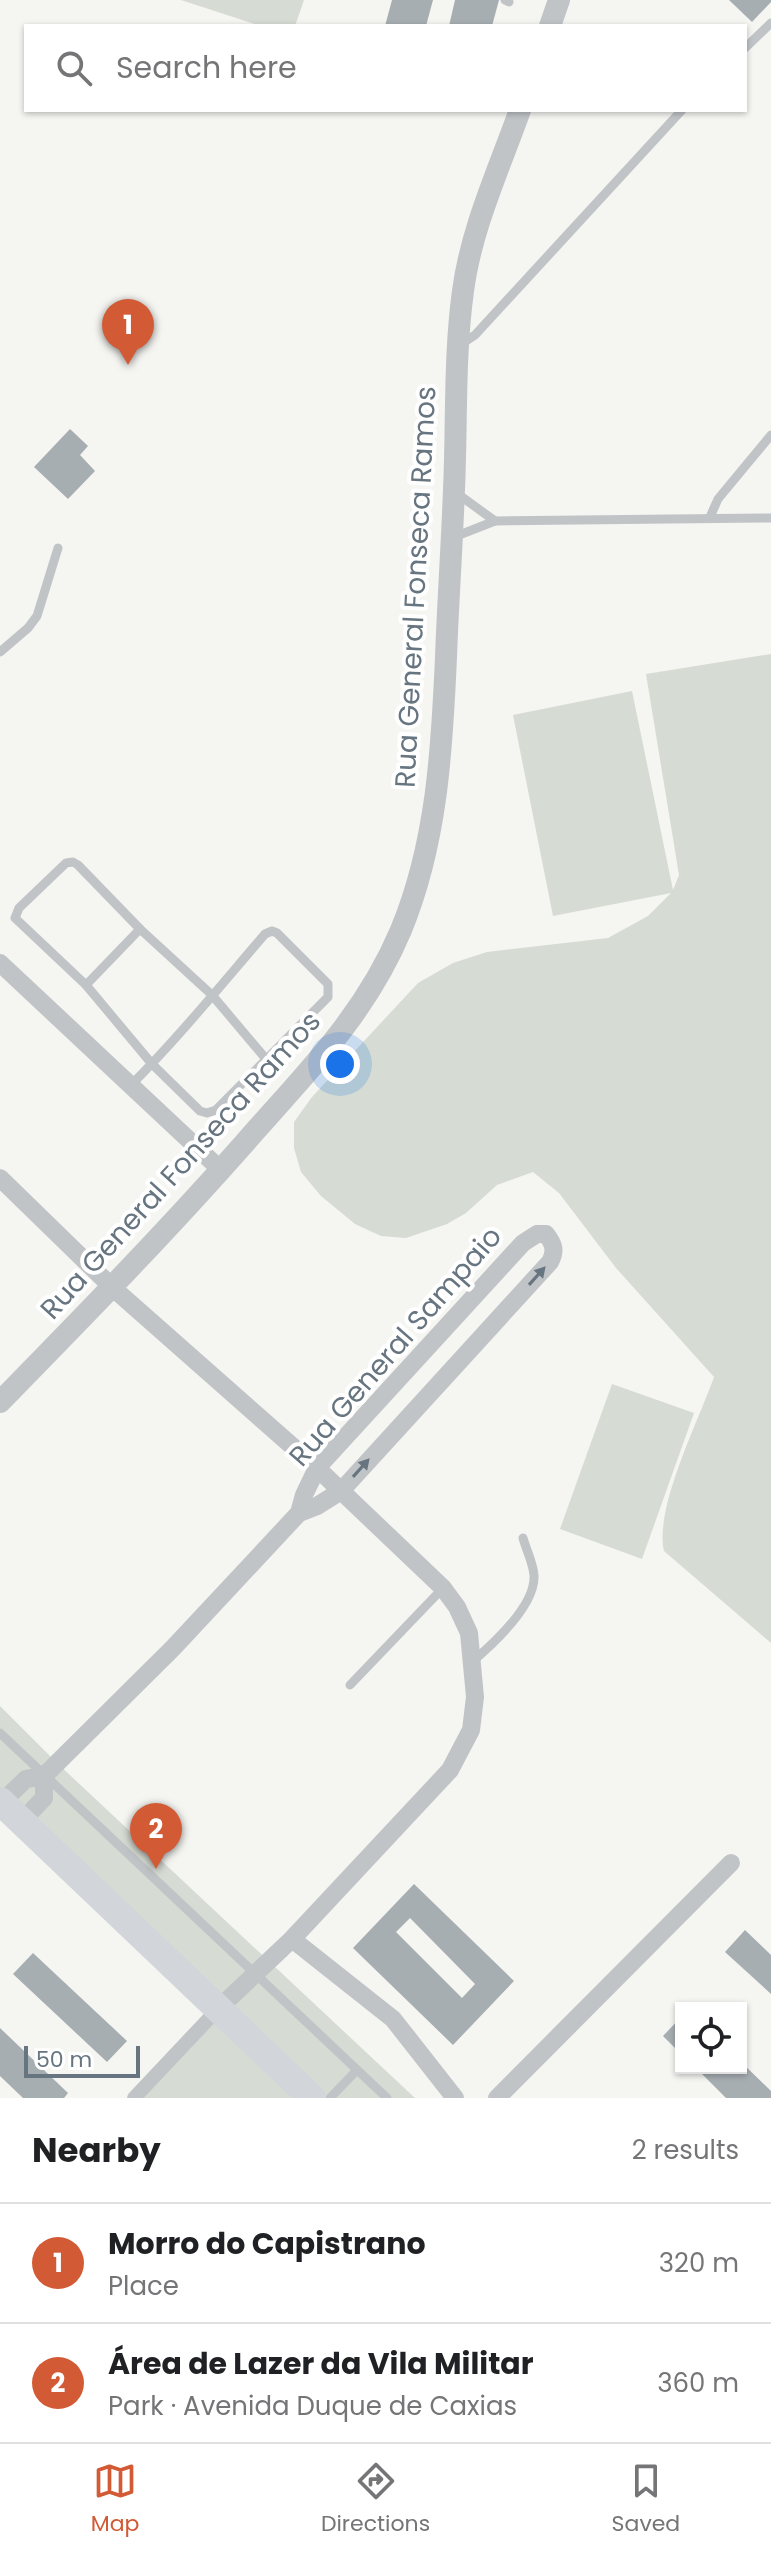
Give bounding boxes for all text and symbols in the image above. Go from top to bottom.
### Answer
search box [24,24,747,112]
icon: search [52,46,96,90]
text: Search here [116,46,297,89]
pin: 1 [102,299,154,365]
street label: Rua General Fonseca Ramos [386,385,445,789]
street label: Rua General Fonseca Ramos [31,1003,329,1328]
your location [320,1044,360,1084]
street label: Rua General Sampaio [280,1218,511,1475]
one-way arrow [527,1267,545,1286]
one-way arrow [352,1459,370,1478]
pin: 2 [130,1803,182,1869]
map controls [675,2002,747,2074]
button: locate [675,2002,747,2074]
scale bar [24,2042,140,2078]
text: 50 m [36,2044,92,2075]
text: Nearby [32,2126,161,2174]
text: 2 results [632,2132,739,2168]
text: Morro do Capistrano [108,2222,426,2265]
text: 1 [53,2245,63,2281]
text: 320 m [659,2245,739,2281]
text: Place [108,2268,179,2304]
text: Área de Lazer da Vila Militar [108,2342,534,2385]
text: 2 [51,2365,65,2401]
text: 360 m [657,2365,739,2401]
text: Park · Avenida Duque de Caxias [108,2388,517,2424]
tab: Map [91,2459,139,2540]
tab: Directions [321,2459,430,2540]
tab: Saved [612,2459,680,2540]

